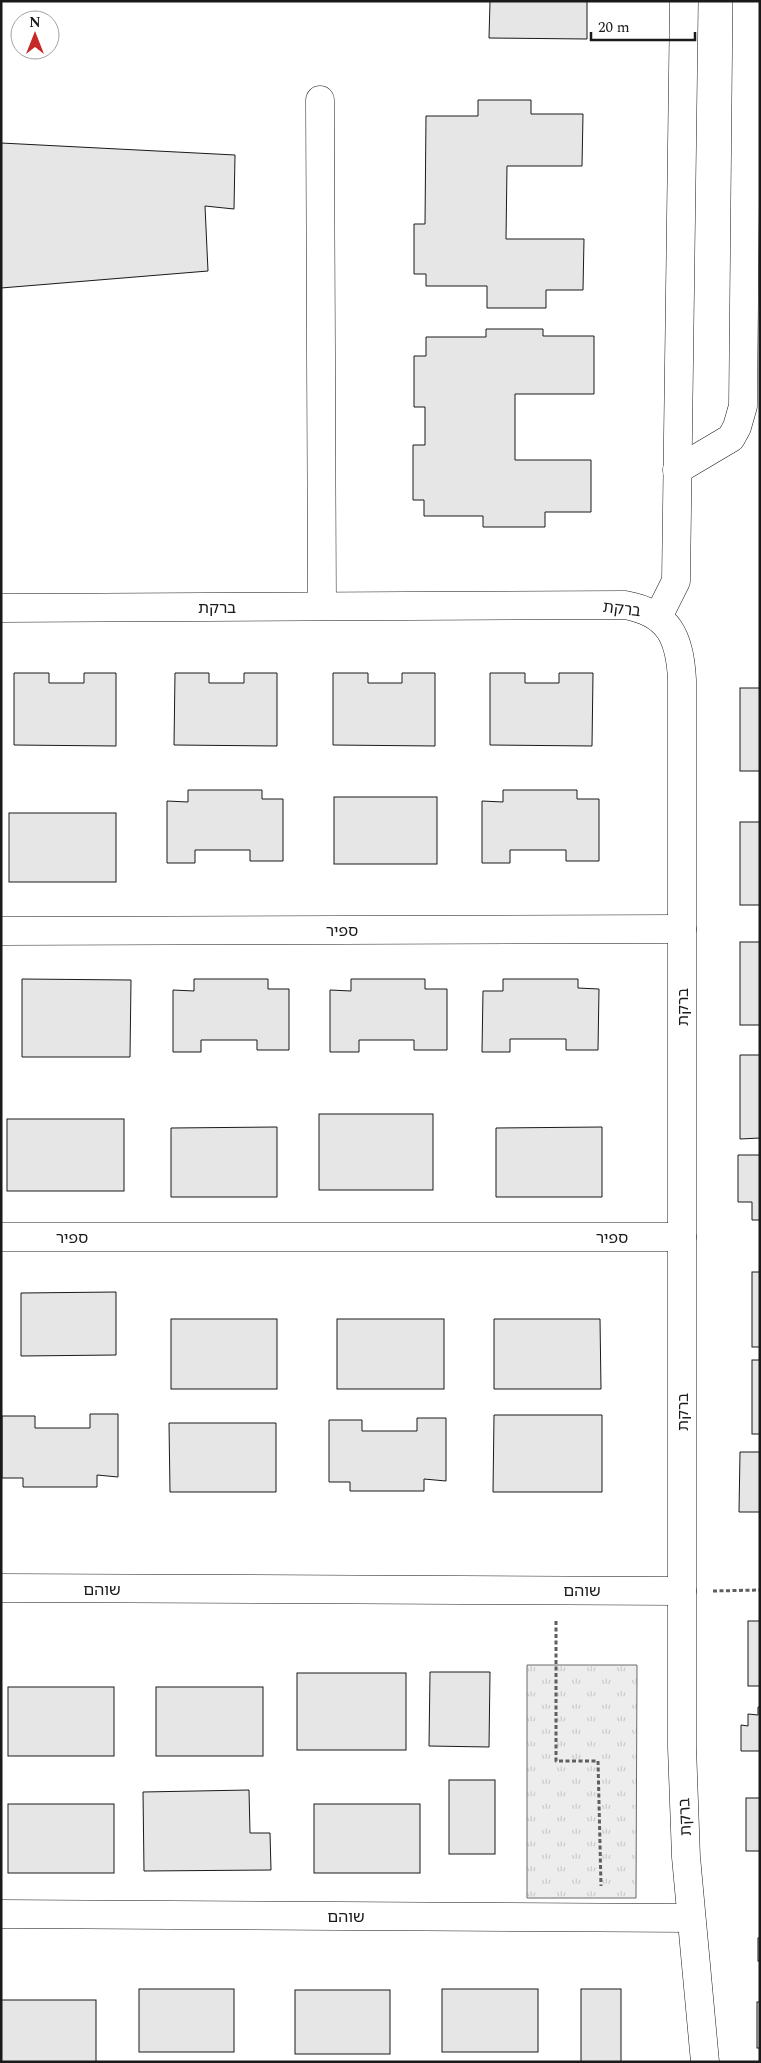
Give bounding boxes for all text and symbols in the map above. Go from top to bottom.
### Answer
north arrow [10,10,60,60]
scale bar [591,10,695,42]
text: N [29,12,41,33]
text: 20 m [598,16,630,39]
street label: ברקת [601,595,642,623]
street label: ברקת [198,596,236,620]
street label: ספיר [326,919,358,943]
street label: ברקת [671,988,695,1026]
street label: ספיר [56,1226,88,1250]
street label: ספיר [596,1226,628,1250]
street label: ברקת [671,1393,695,1431]
street label: שוהם [83,1578,121,1602]
street label: שוהם [563,1579,601,1603]
street label: ברקת [672,1797,698,1837]
street label: שוהם [327,1905,365,1929]

